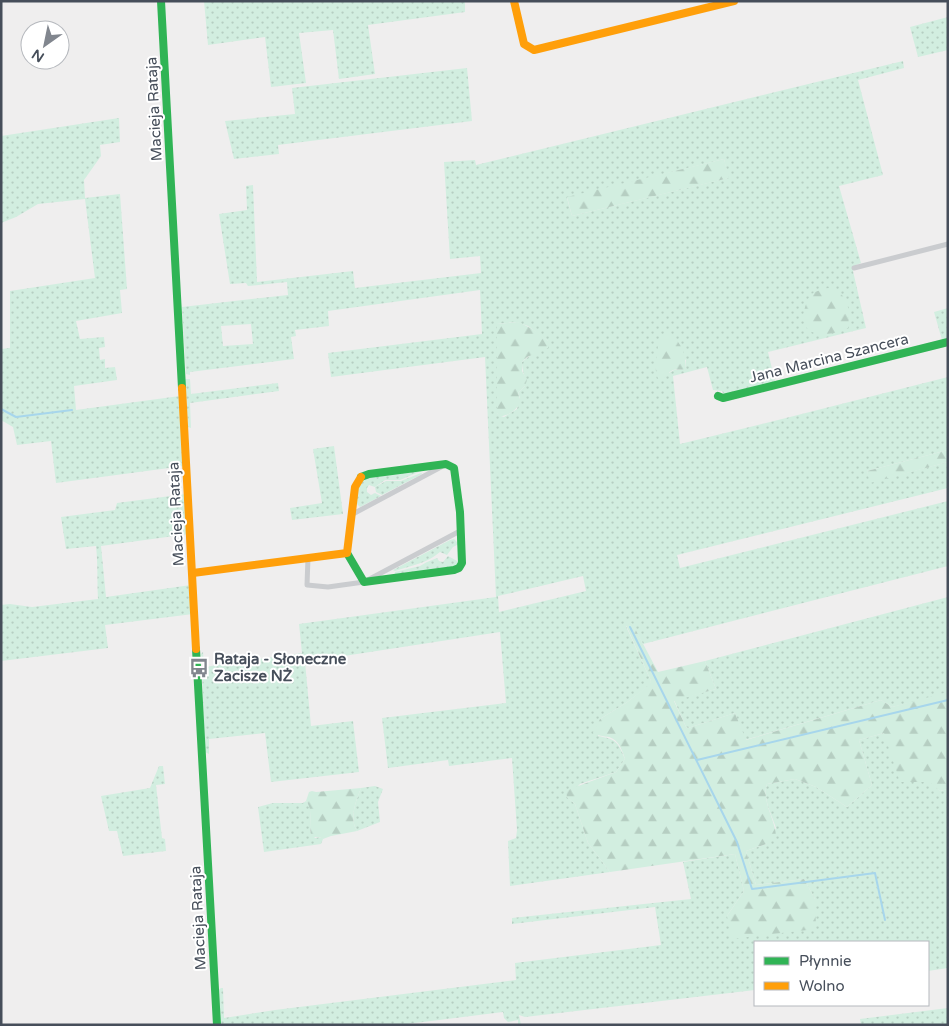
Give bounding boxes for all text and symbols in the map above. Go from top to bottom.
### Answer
north arrow [20,20,70,70]
text: N [29,45,48,66]
street label: Macieja Rataja [142,56,166,162]
street label: Jana Marcina Szancera [748,330,910,386]
street label: Macieja Rataja [164,461,188,567]
place label: Rataja - Słoneczne Zacisze NŻ [214,650,347,685]
bus stop icon: Rataja - Słoneczne Zacisze NŻ [188,657,210,679]
street label: Macieja Rataja [186,865,210,971]
legend [754,941,929,1006]
text: Płynnie [799,952,852,970]
text: Wolno [799,977,845,995]

